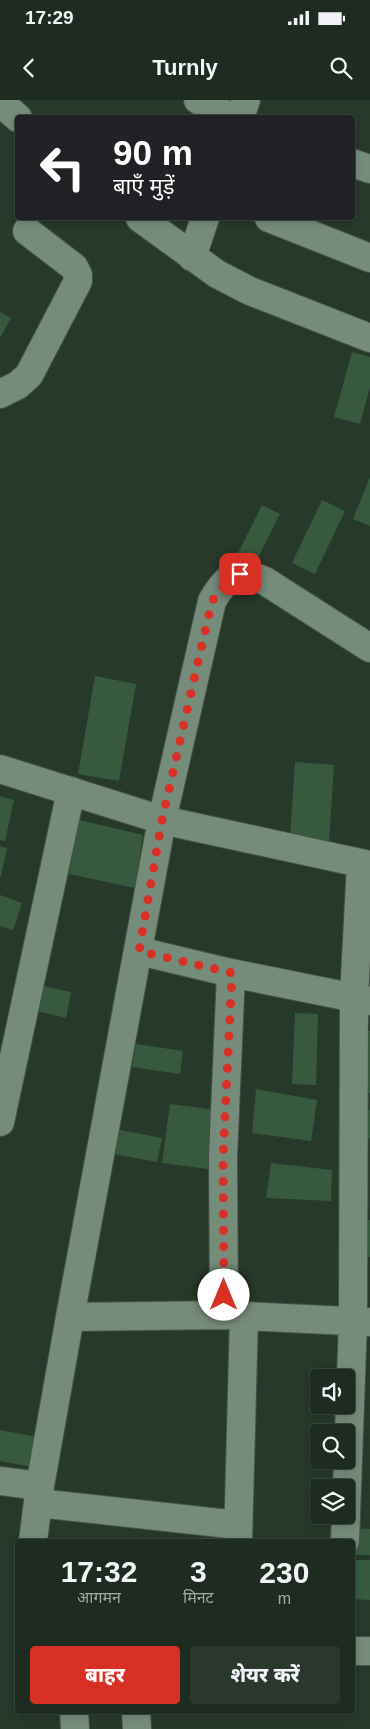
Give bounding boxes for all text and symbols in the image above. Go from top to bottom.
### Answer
text: 17:29 [25,7,74,28]
icon: back [15,54,43,82]
icon: search [327,54,355,82]
text: Turnly [152,55,218,80]
text: 90 m [113,133,193,172]
icon: left [30,135,95,200]
text: बाएँ मुड़ें [113,174,174,199]
pin [219,553,261,595]
icon: arrive [226,560,254,588]
position arrow [197,1268,249,1320]
map controls [310,1369,355,1524]
button: sound [310,1369,355,1414]
button: search [310,1424,355,1469]
button: layers [310,1479,355,1524]
text: 17:32 [61,1555,137,1588]
text: 3 [190,1555,207,1588]
text: 230 [259,1556,309,1589]
text: आगमन [77,1589,121,1606]
text: मिनट [183,1589,214,1606]
text: m [278,1590,291,1607]
button: बाहर [30,1646,180,1704]
button: शेयर करें [190,1646,340,1704]

